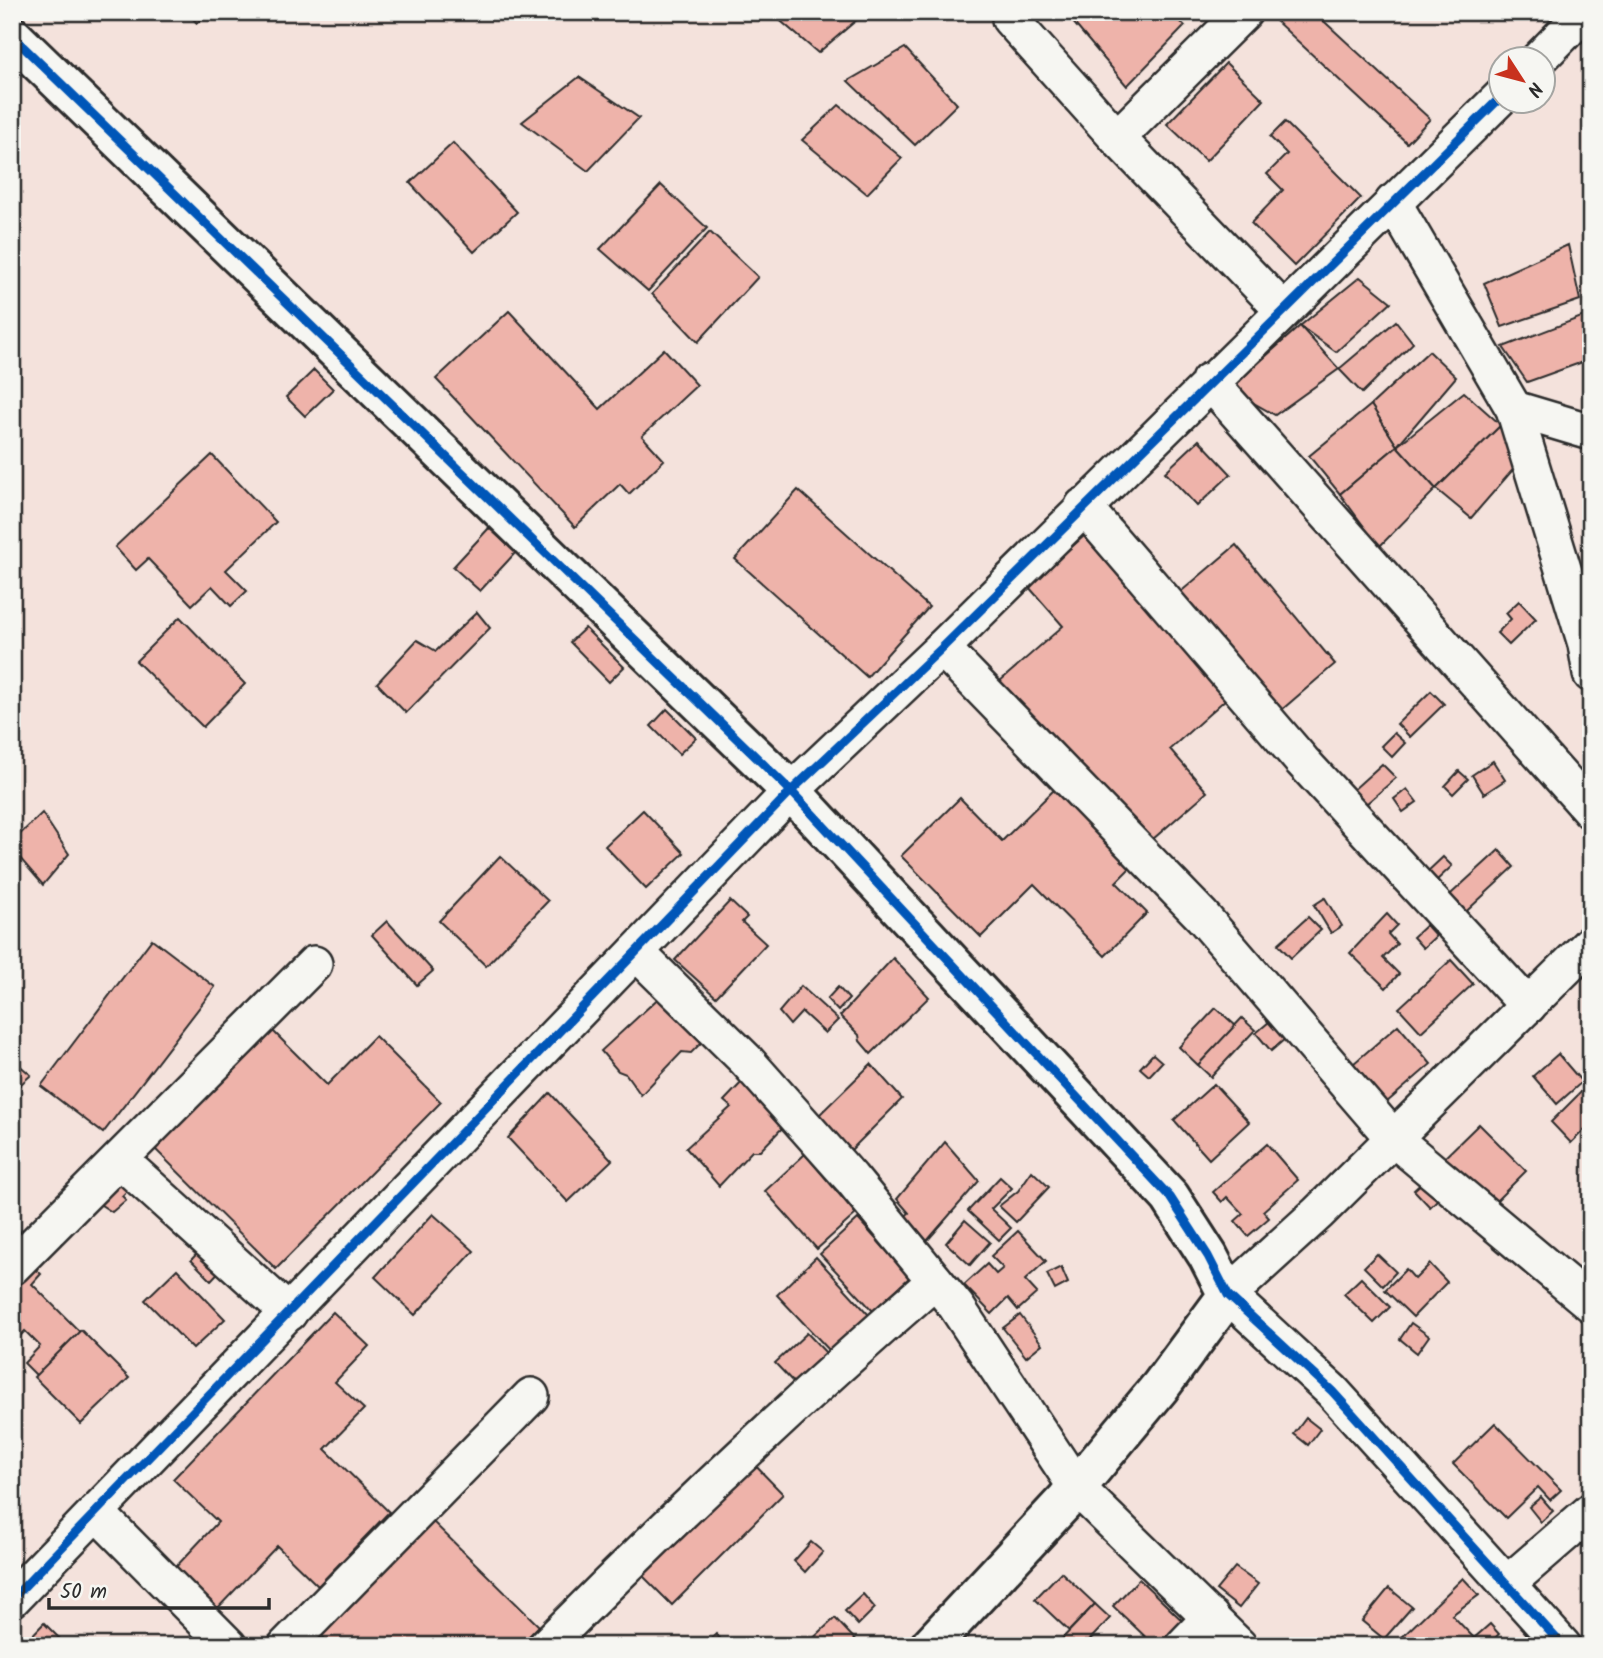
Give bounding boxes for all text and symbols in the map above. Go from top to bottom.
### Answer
north arrow [1488,46,1558,116]
text: N [1518,75,1550,102]
scale bar [49,1567,270,1611]
text: 50 m [60,1576,107,1609]

